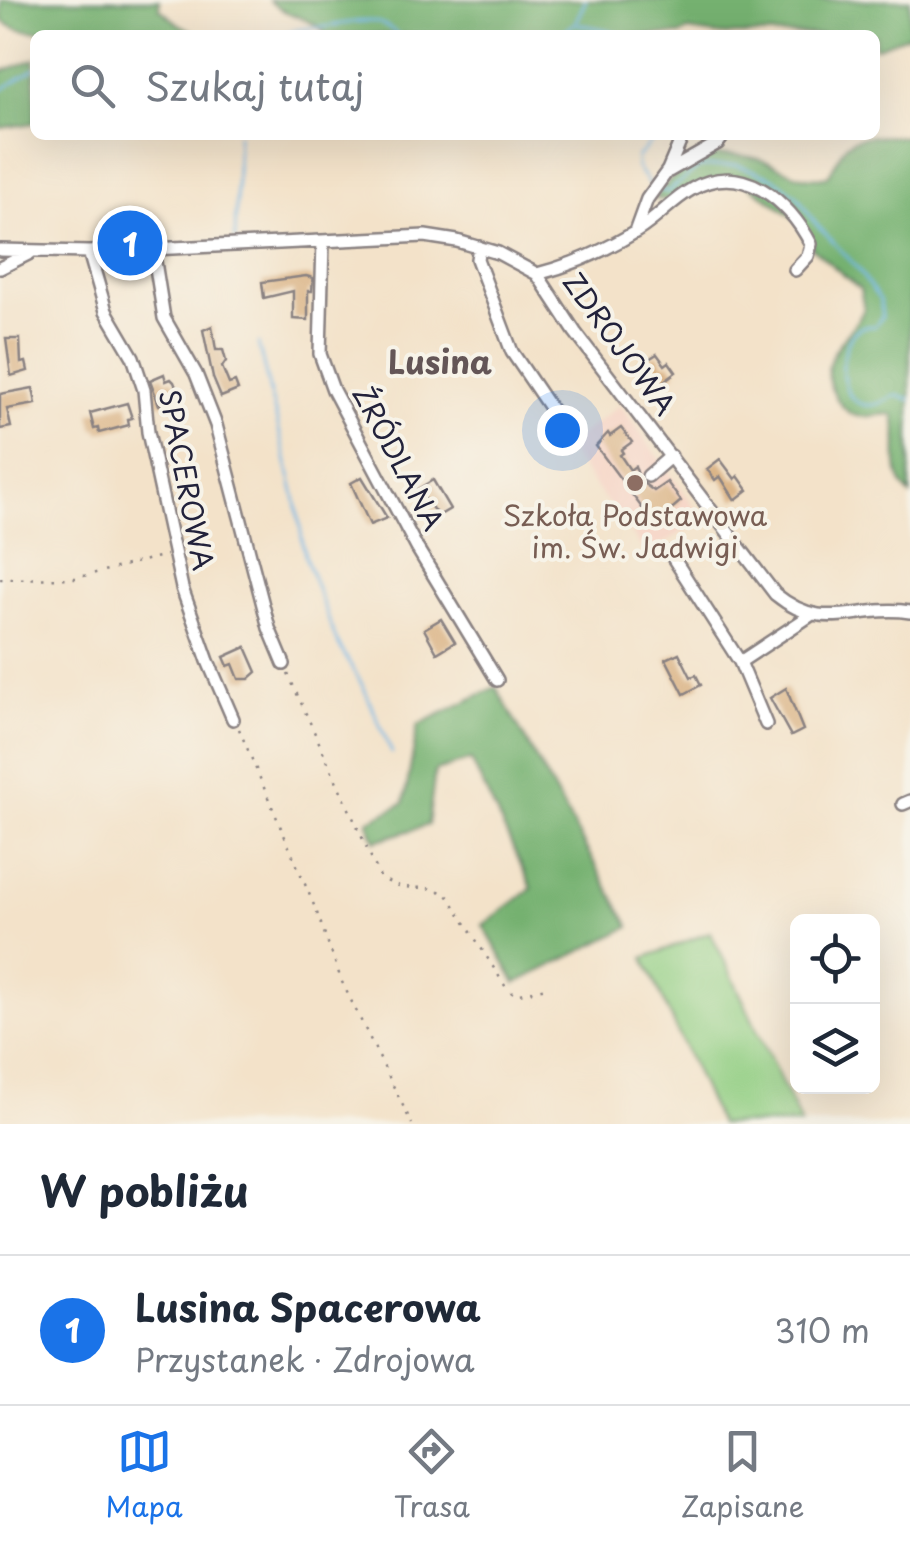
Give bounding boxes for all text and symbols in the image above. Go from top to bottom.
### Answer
search box [30,30,880,140]
text: Szukaj tutaj [145,57,364,114]
icon: search [65,58,120,113]
pin: 1 [98,206,162,280]
street label: ZDROJOWA [553,262,687,424]
district label: Lusina [388,337,492,385]
street label: ŹRÓDLANA [343,377,456,538]
street label: SPACEROWA [149,386,226,574]
your location [537,405,588,456]
marker: Szkoła Podstawowa im. Św. Jadwigi [624,472,646,494]
place label: Szkoła Podstawowa im. Św. Jadwigi [503,493,768,568]
map controls [790,914,880,1094]
button: locate [790,914,880,1004]
button: layers [790,1004,880,1094]
text: W pobliżu [40,1158,249,1221]
text: Lusina Spacerowa [135,1278,481,1335]
text: 1 [65,1306,80,1354]
text: 310 m [774,1306,870,1354]
text: Przystanek · Zdrojowa [135,1335,475,1383]
tab: Mapa [106,1424,183,1527]
tab: Trasa [394,1424,470,1527]
tab: Zapisane [681,1424,804,1527]

